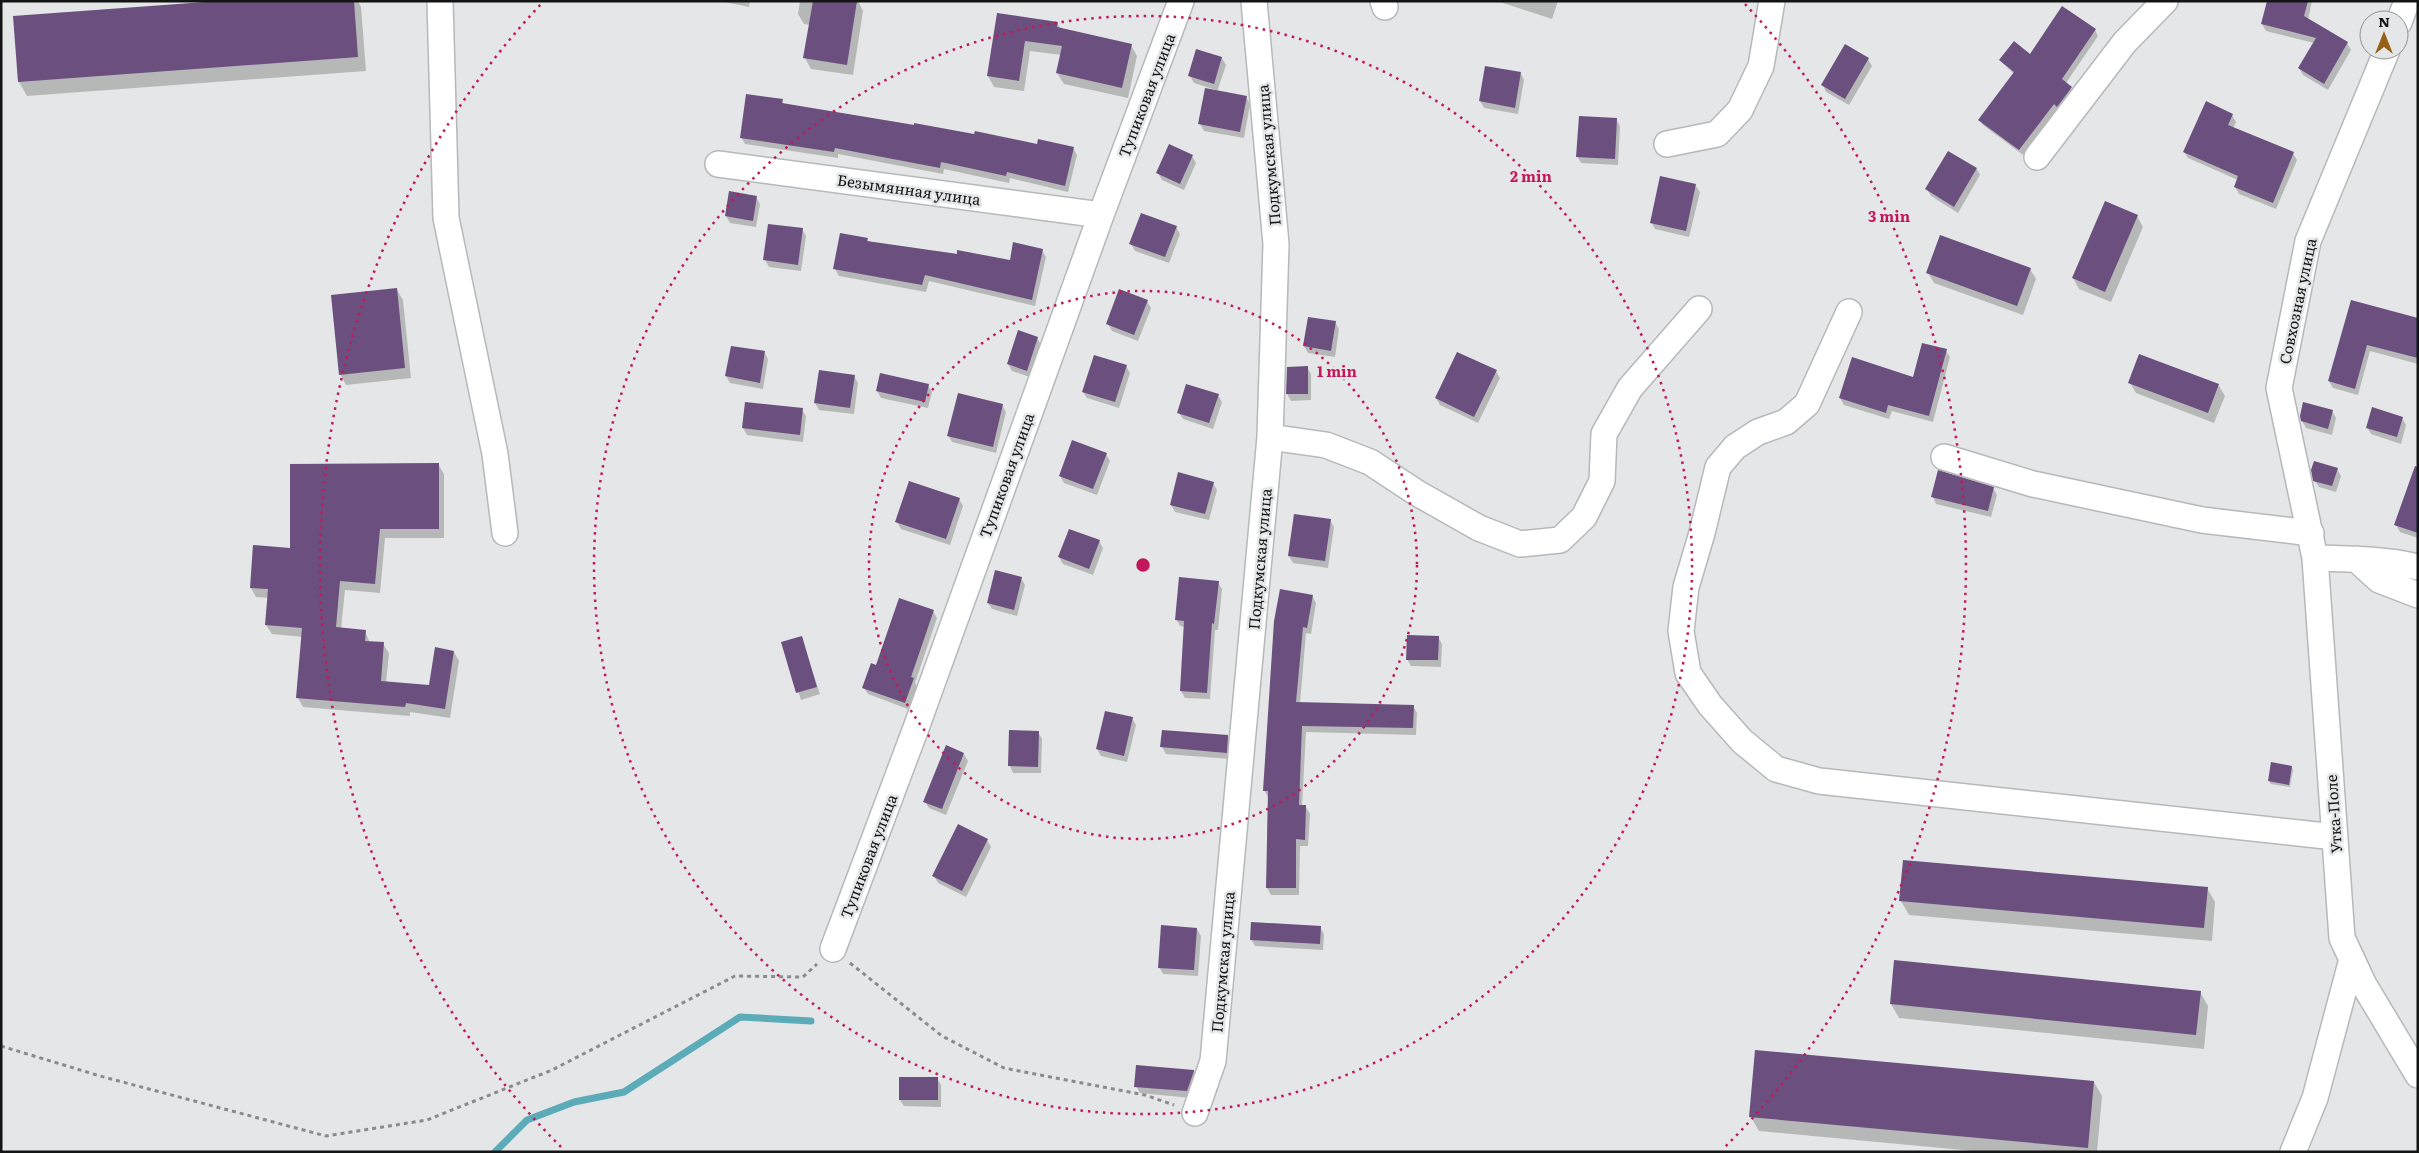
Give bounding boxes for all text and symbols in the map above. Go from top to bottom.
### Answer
north arrow [2359,10,2409,60]
text: N [2378,11,2390,31]
street label: Тупиковая улица [1112,29,1181,161]
street label: Подкумская улица [1250,83,1286,227]
text: 2 min [1510,164,1553,187]
street label: Безымянная улица [836,168,983,211]
text: 3 min [1868,204,1911,227]
street label: Совхозная улица [2272,235,2322,366]
text: 1 min [1317,359,1358,382]
street label: Тупиковая улица [973,408,1040,541]
street label: Подкумская улица [1241,487,1277,631]
centre of rings [1134,556,1152,574]
street label: Утка-Поле [2319,774,2347,854]
street label: Тупиковая улица [834,790,903,922]
street label: Подкумская улица [1204,890,1240,1034]

